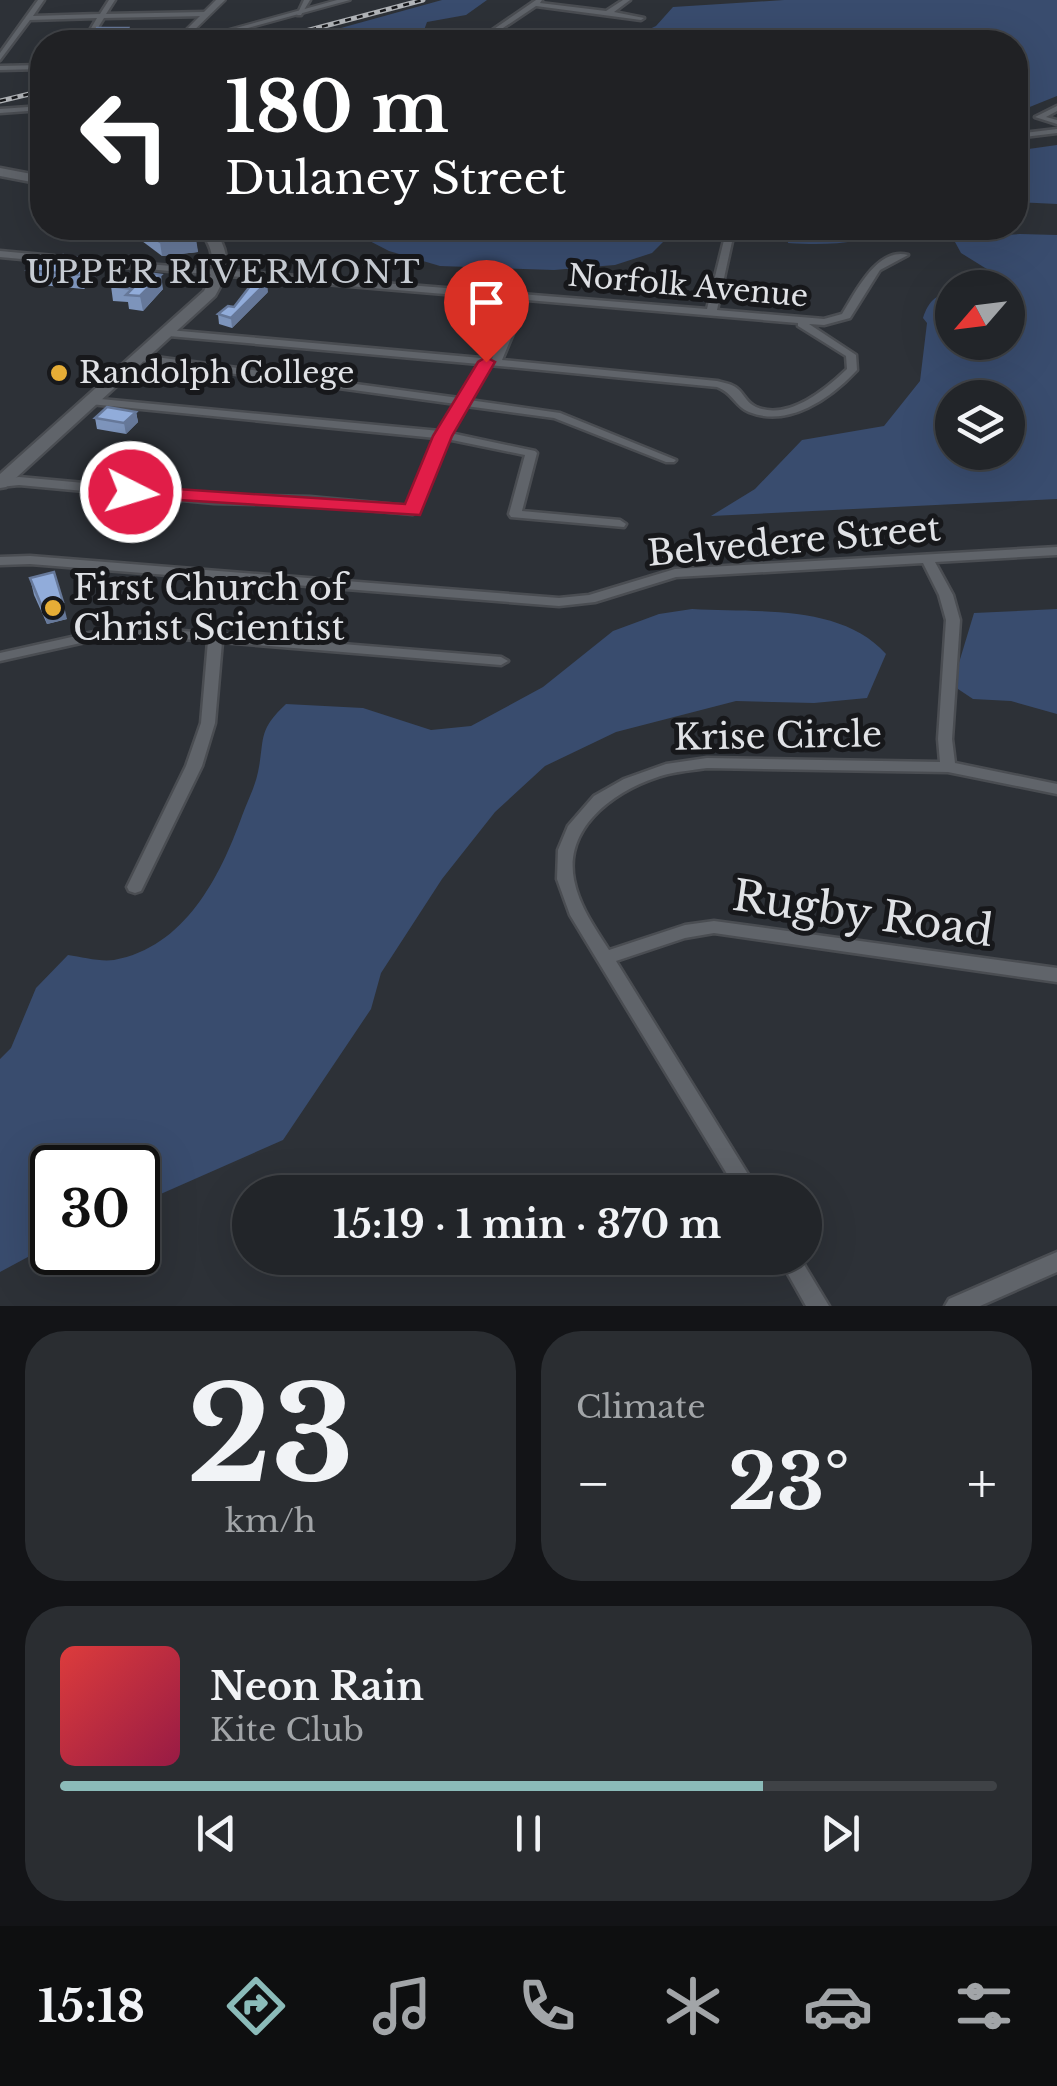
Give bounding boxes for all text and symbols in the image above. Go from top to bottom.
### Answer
text: 180 m [225,64,449,151]
icon: left [60,70,190,200]
text: Dulaney Street [225,150,566,206]
district label: UPPER RIVERMONT [26,252,422,292]
street label: Norfolk Avenue [566,257,810,314]
pin [444,260,529,363]
north arrow [935,270,1025,360]
map controls [935,270,1025,470]
icon: arrive [459,275,514,330]
place label: Randolph College [79,354,355,391]
marker: Randolph College [48,362,70,384]
button: layers [935,380,1025,470]
position arrow [79,440,183,544]
street label: Belvedere Street [646,506,942,575]
place label: First Church of Christ Scientist [73,566,350,649]
marker: First Church of Christ Scientist [42,597,64,619]
street label: Krise Circle [673,712,883,759]
street label: Rugby Road [729,869,997,957]
speed limit sign: 30 [30,1145,160,1275]
text: 15:19 · 1 min · 370 m [333,1201,721,1248]
text: 23 [187,1355,354,1516]
text: Climate [576,1387,705,1427]
text: 23° [728,1436,850,1529]
text: − [576,1450,611,1518]
text: + [967,1450,997,1518]
text: km/h [225,1501,316,1541]
text: Neon Rain [210,1663,424,1710]
text: Kite Club [210,1710,364,1750]
icon: previous [189,1806,244,1861]
icon: pause [501,1806,556,1861]
icon: next [813,1806,868,1861]
icon: directions [221,1971,291,2041]
icon: music [367,1971,437,2041]
icon: phone [512,1971,582,2041]
icon: climate [658,1971,728,2041]
icon: car [803,1971,873,2041]
icon: filters [949,1971,1019,2041]
text: 15:18 [38,1978,145,2034]

